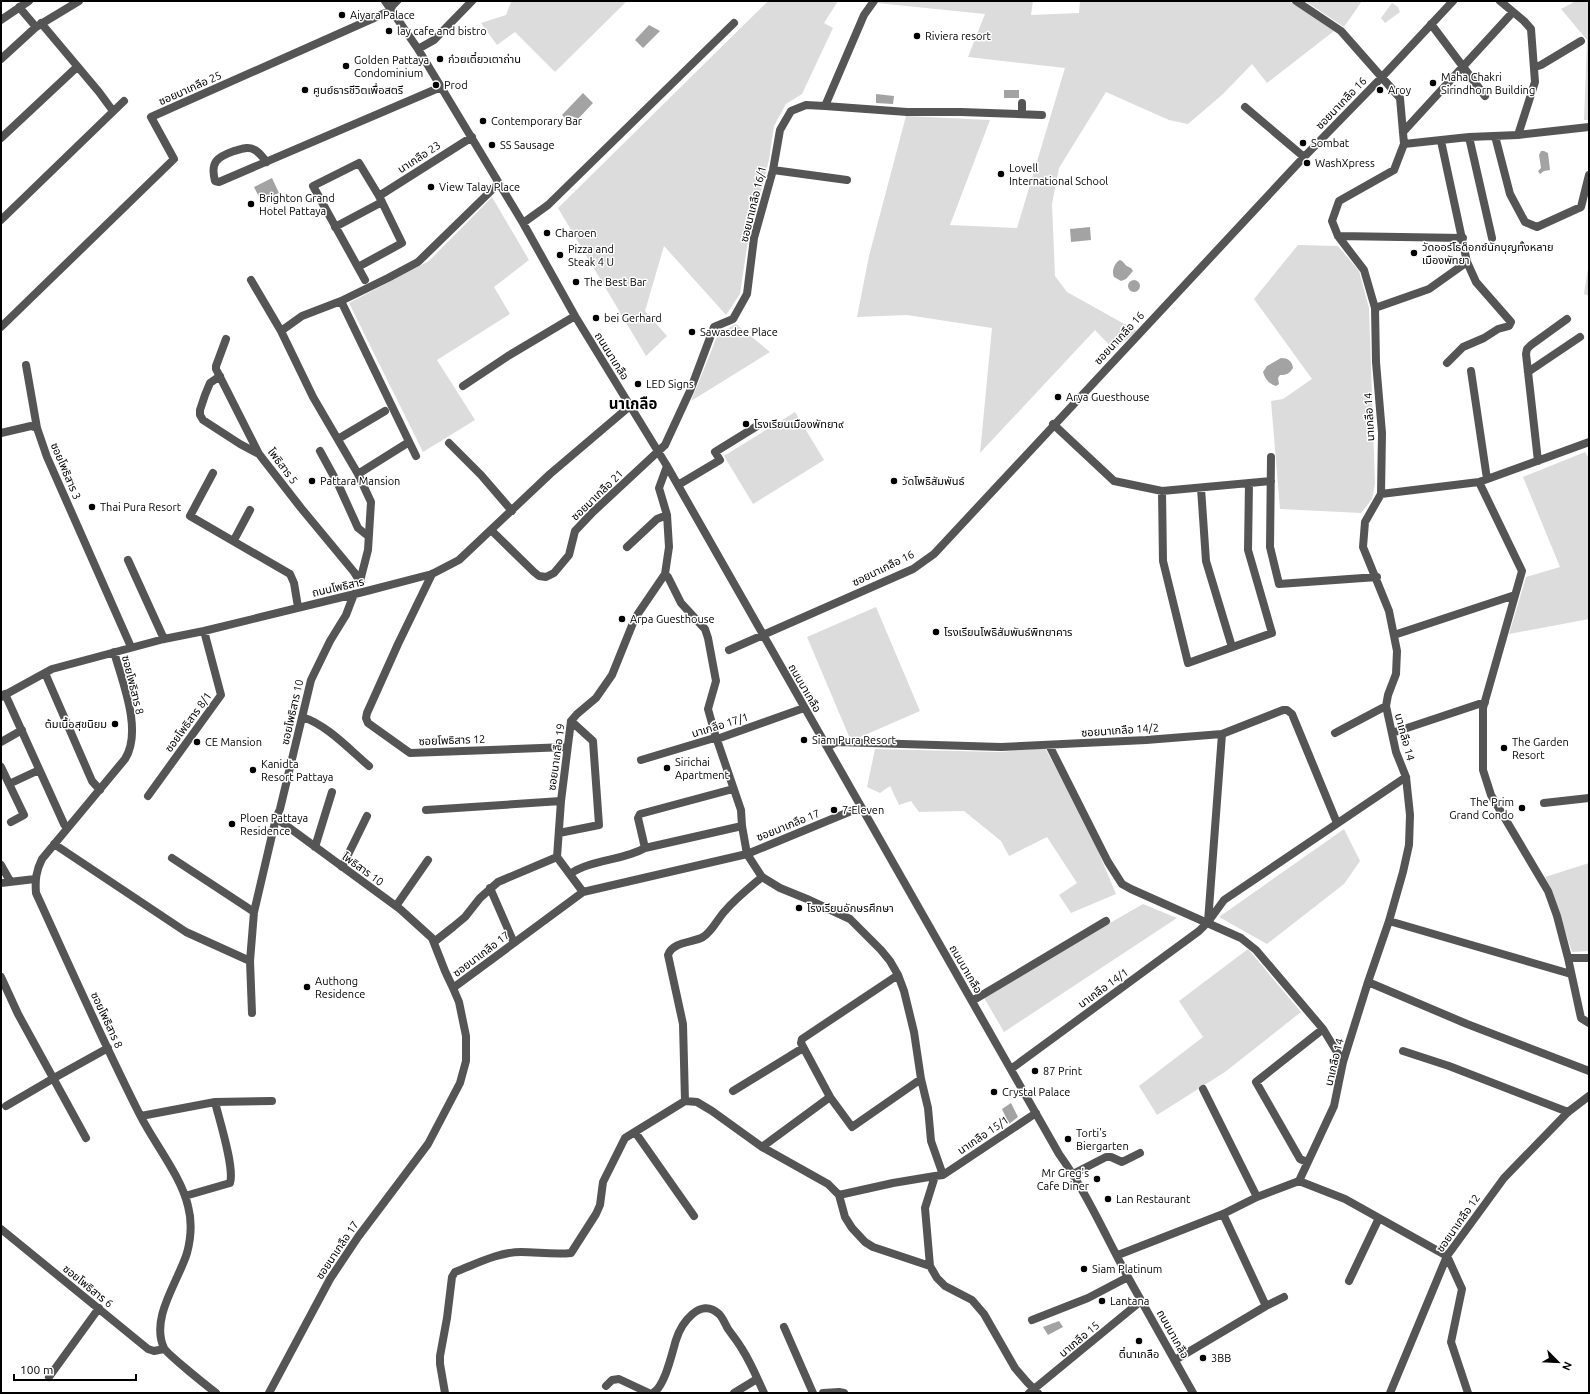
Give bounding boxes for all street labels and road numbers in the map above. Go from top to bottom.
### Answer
street label: ซอยนาเกลือ 25 [157,69,223,107]
street label: ซอยนาเกลือ 16 [1313,75,1369,131]
street label: นาเกลือ 23 [395,139,443,175]
street label: ซอยนาเกลือ 16/1 [738,165,768,243]
street label: ซอยนาเกลือ 16 [1092,309,1146,367]
street label: ถนนนาเกลือ [593,330,631,382]
street label: นาเกลือ 14 [1362,392,1376,442]
street label: ซอยโพธิสาร 3 [49,441,83,501]
street label: โพธิสาร 5 [266,446,300,486]
street label: ซอยนาเกลือ 21 [569,467,625,523]
street label: ซอยนาเกลือ 16 [850,548,916,588]
street label: ถนนโพธิสาร [311,575,365,599]
street label: ซอยโพธิสาร 8 [120,654,146,716]
street label: ถนนนาเกลือ [786,662,824,714]
street label: ซอยโพธิสาร 10 [279,678,305,746]
street label: ซอยโพธิสาร 8/1 [162,690,214,754]
street label: นาเกลือ 17/1 [690,711,750,739]
street label: นาเกลือ 14 [1393,712,1417,762]
street label: ซอยนาเกลือ 14/2 [1081,721,1159,739]
street label: ซอยนาเกลือ 19 [545,723,567,791]
street label: ซอยโพธิสาร 12 [418,733,486,747]
street label: ซอยนาเกลือ 17 [754,807,822,843]
street label: โพธิสาร 10 [340,850,386,888]
street label: ซอยนาเกลือ 17 [450,929,512,979]
street label: ถนนนาเกลือ [947,943,985,995]
street label: นาเกลือ 14/1 [1076,966,1130,1010]
street label: ซอยโพธิสาร 8 [89,990,125,1050]
street label: นาเกลือ 14 [1322,1037,1346,1087]
street label: นาเกลือ 15/1 [955,1114,1011,1156]
street label: ซอยนาเกลือ 12 [1434,1192,1482,1254]
street label: ซอยนาเกลือ 17 [313,1219,361,1281]
street label: ซอยโพธิสาร 6 [61,1262,115,1310]
street label: ถนนนาเกลือ [1155,1308,1191,1360]
street label: นาเกลือ 15 [1057,1319,1101,1359]

